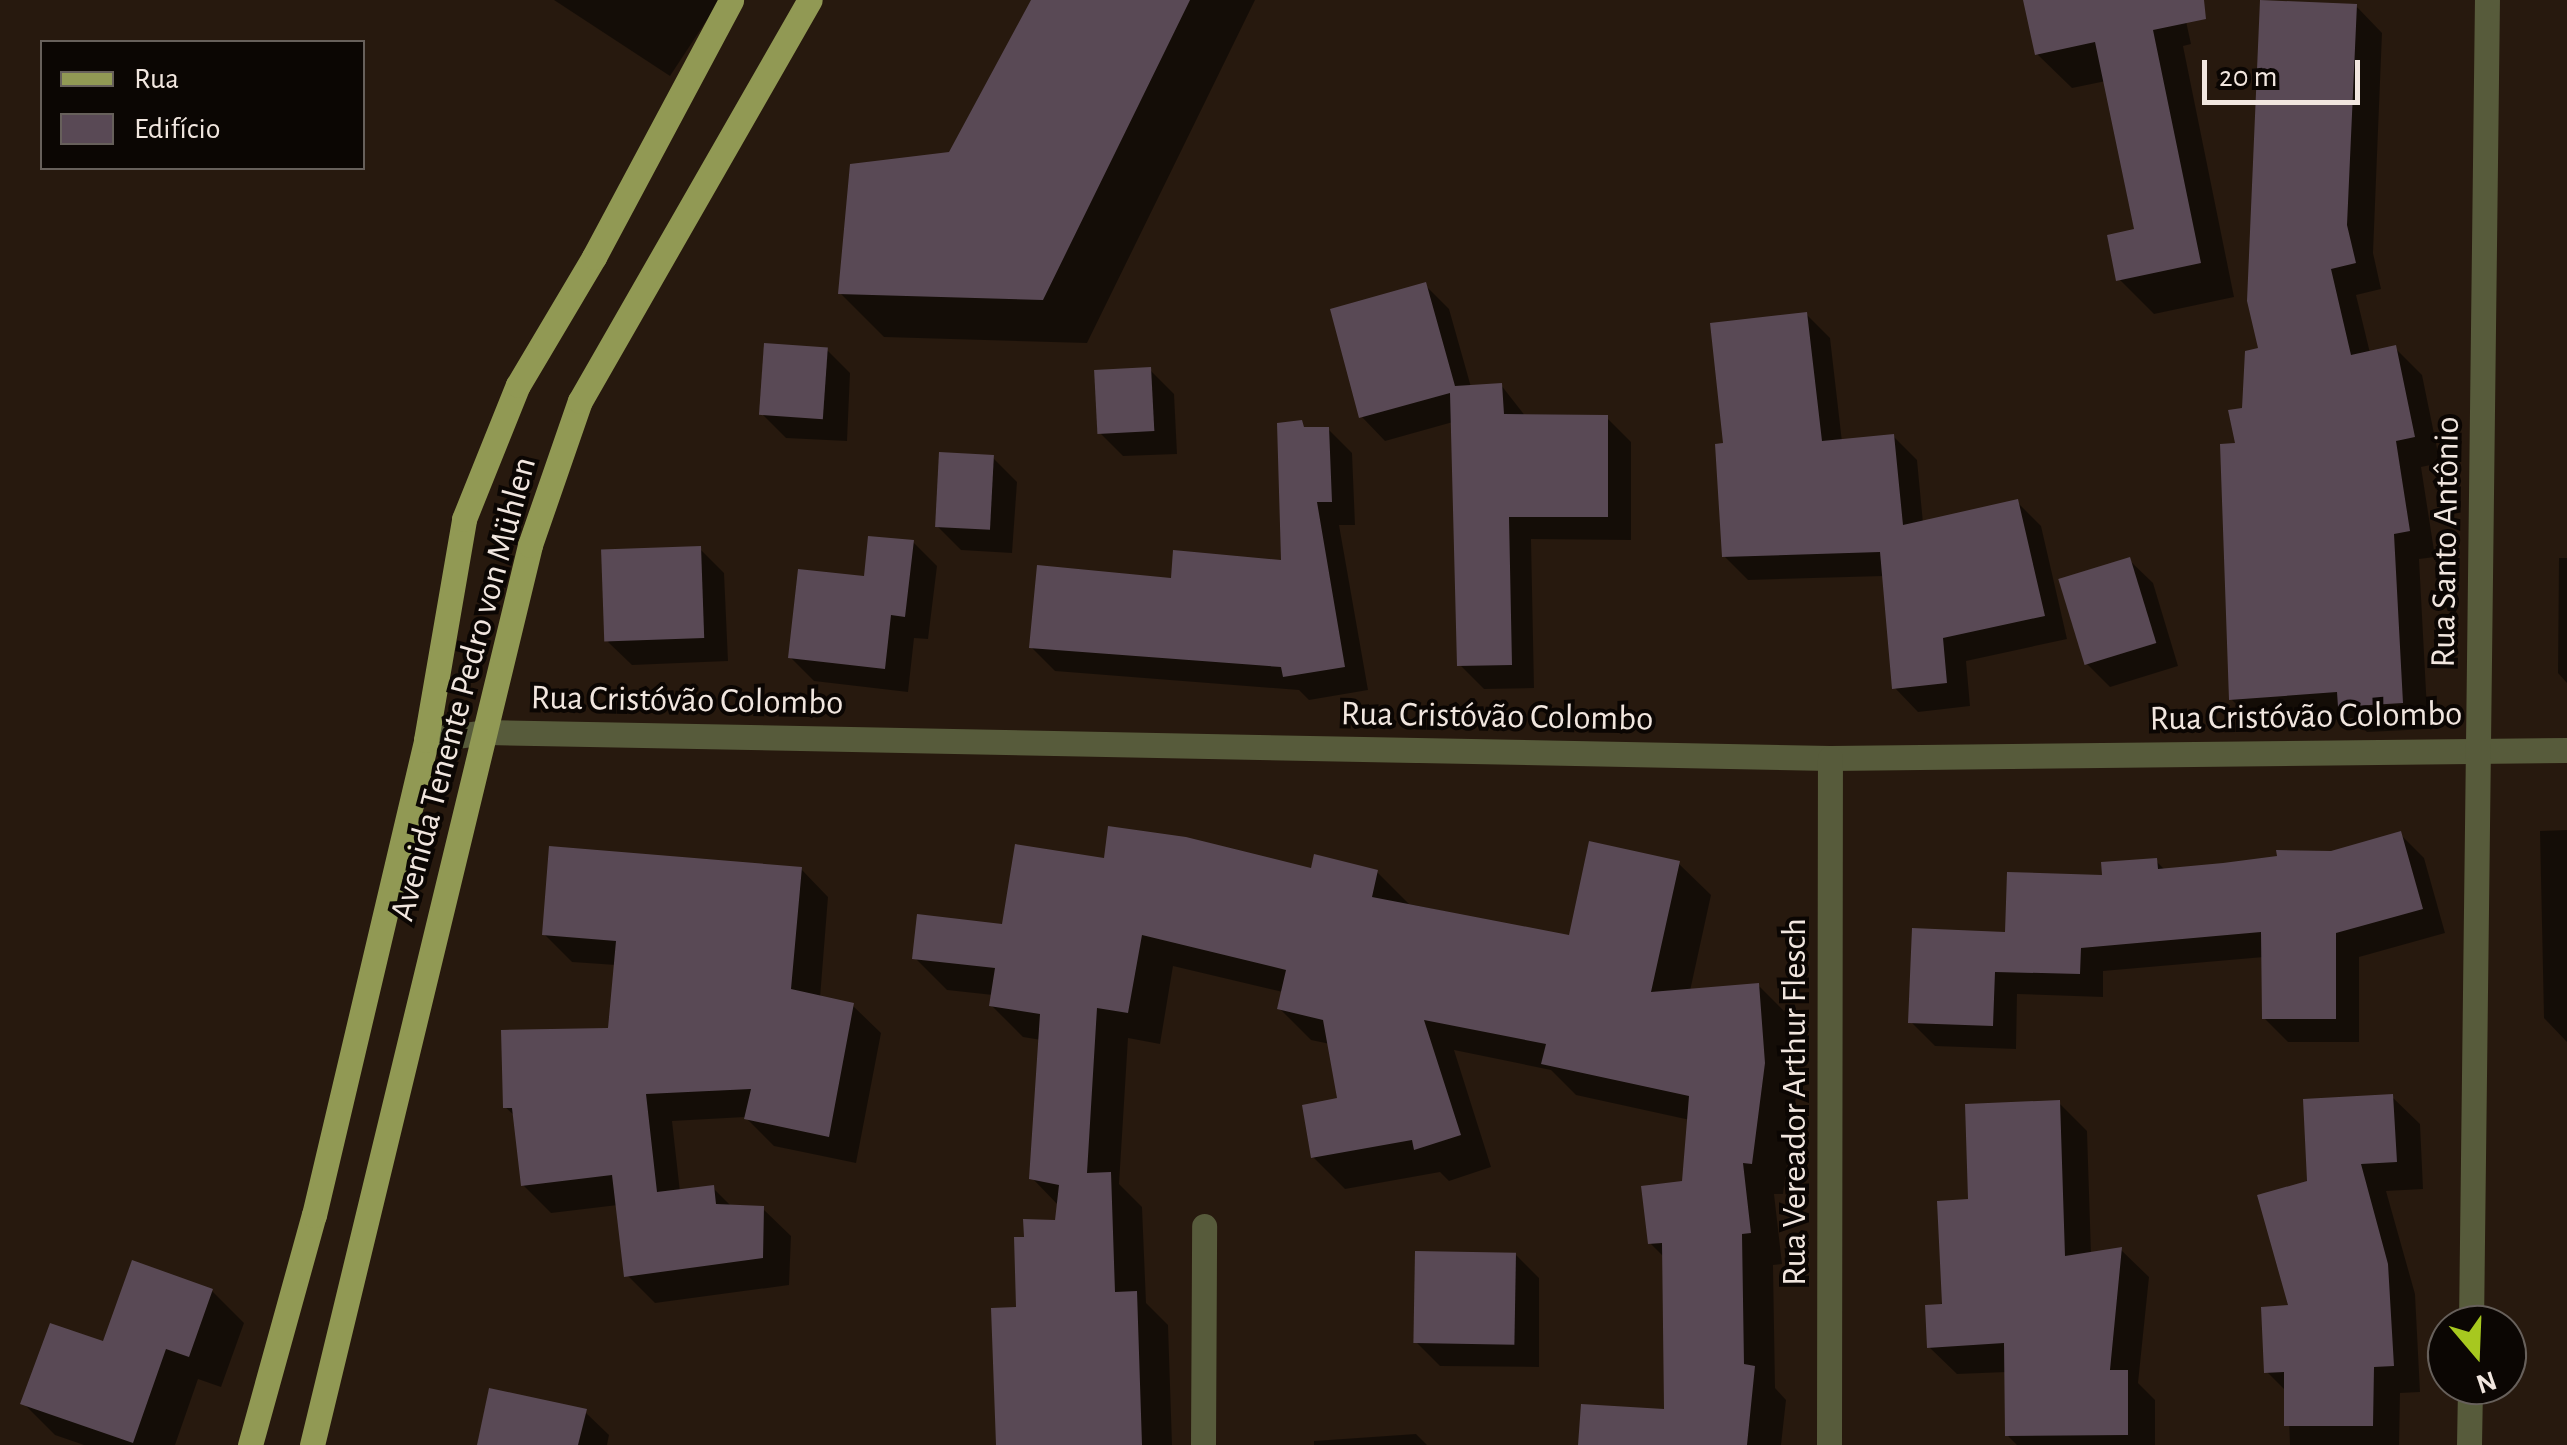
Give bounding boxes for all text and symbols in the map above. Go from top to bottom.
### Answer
legend [40,40,365,170]
scale bar [2207,40,2364,102]
text: 20 m [2219,62,2277,92]
text: Rua [134,64,179,94]
text: Edifício [134,114,220,144]
street label: Rua Santo Antônio [2423,416,2469,668]
street label: Avenida Tenente Pedro von Mühlen [382,452,546,926]
street label: Rua Cristóvão Colombo [530,677,844,725]
street label: Rua Cristóvão Colombo [1340,693,1654,741]
street label: Rua Cristóvão Colombo [2149,693,2463,741]
street label: Rua Vereador Arthur Flesch [1774,918,1816,1286]
north arrow [2427,1305,2527,1405]
text: N [2472,1365,2500,1398]

